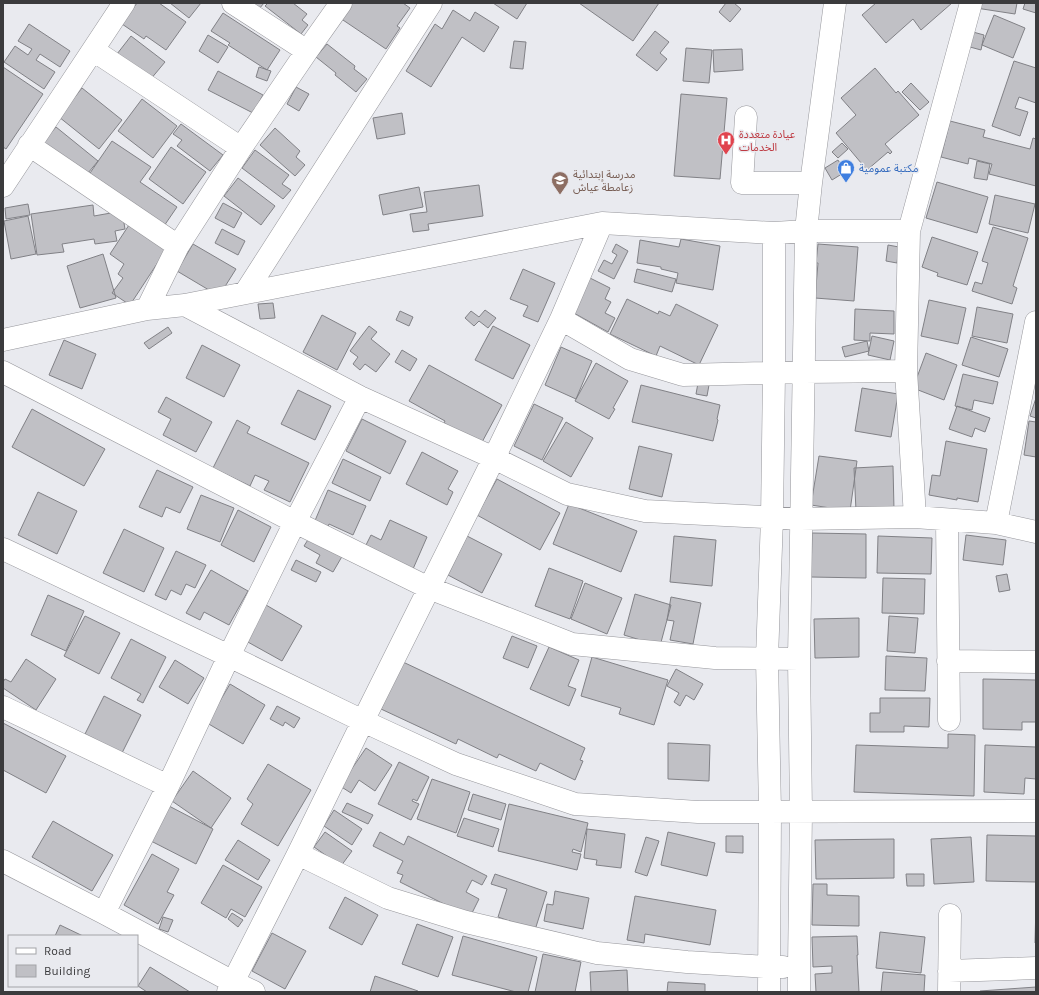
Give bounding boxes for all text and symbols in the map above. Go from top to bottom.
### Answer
place label: عيادة متعددة الخدمات [739,128,796,154]
hospital icon: عيادة متعددة الخدمات [716,130,736,155]
shop icon: مكتبة عمومية [836,158,856,183]
place label: مكتبة عمومية [859,162,919,175]
place label: مدرسة إبتدائية زعامطة عياش [573,168,636,194]
school or university icon: مدرسة إبتدائية زعامطة عياش [550,170,570,195]
legend [8,935,138,987]
text: Road [44,944,72,958]
text: Building [44,964,91,978]

